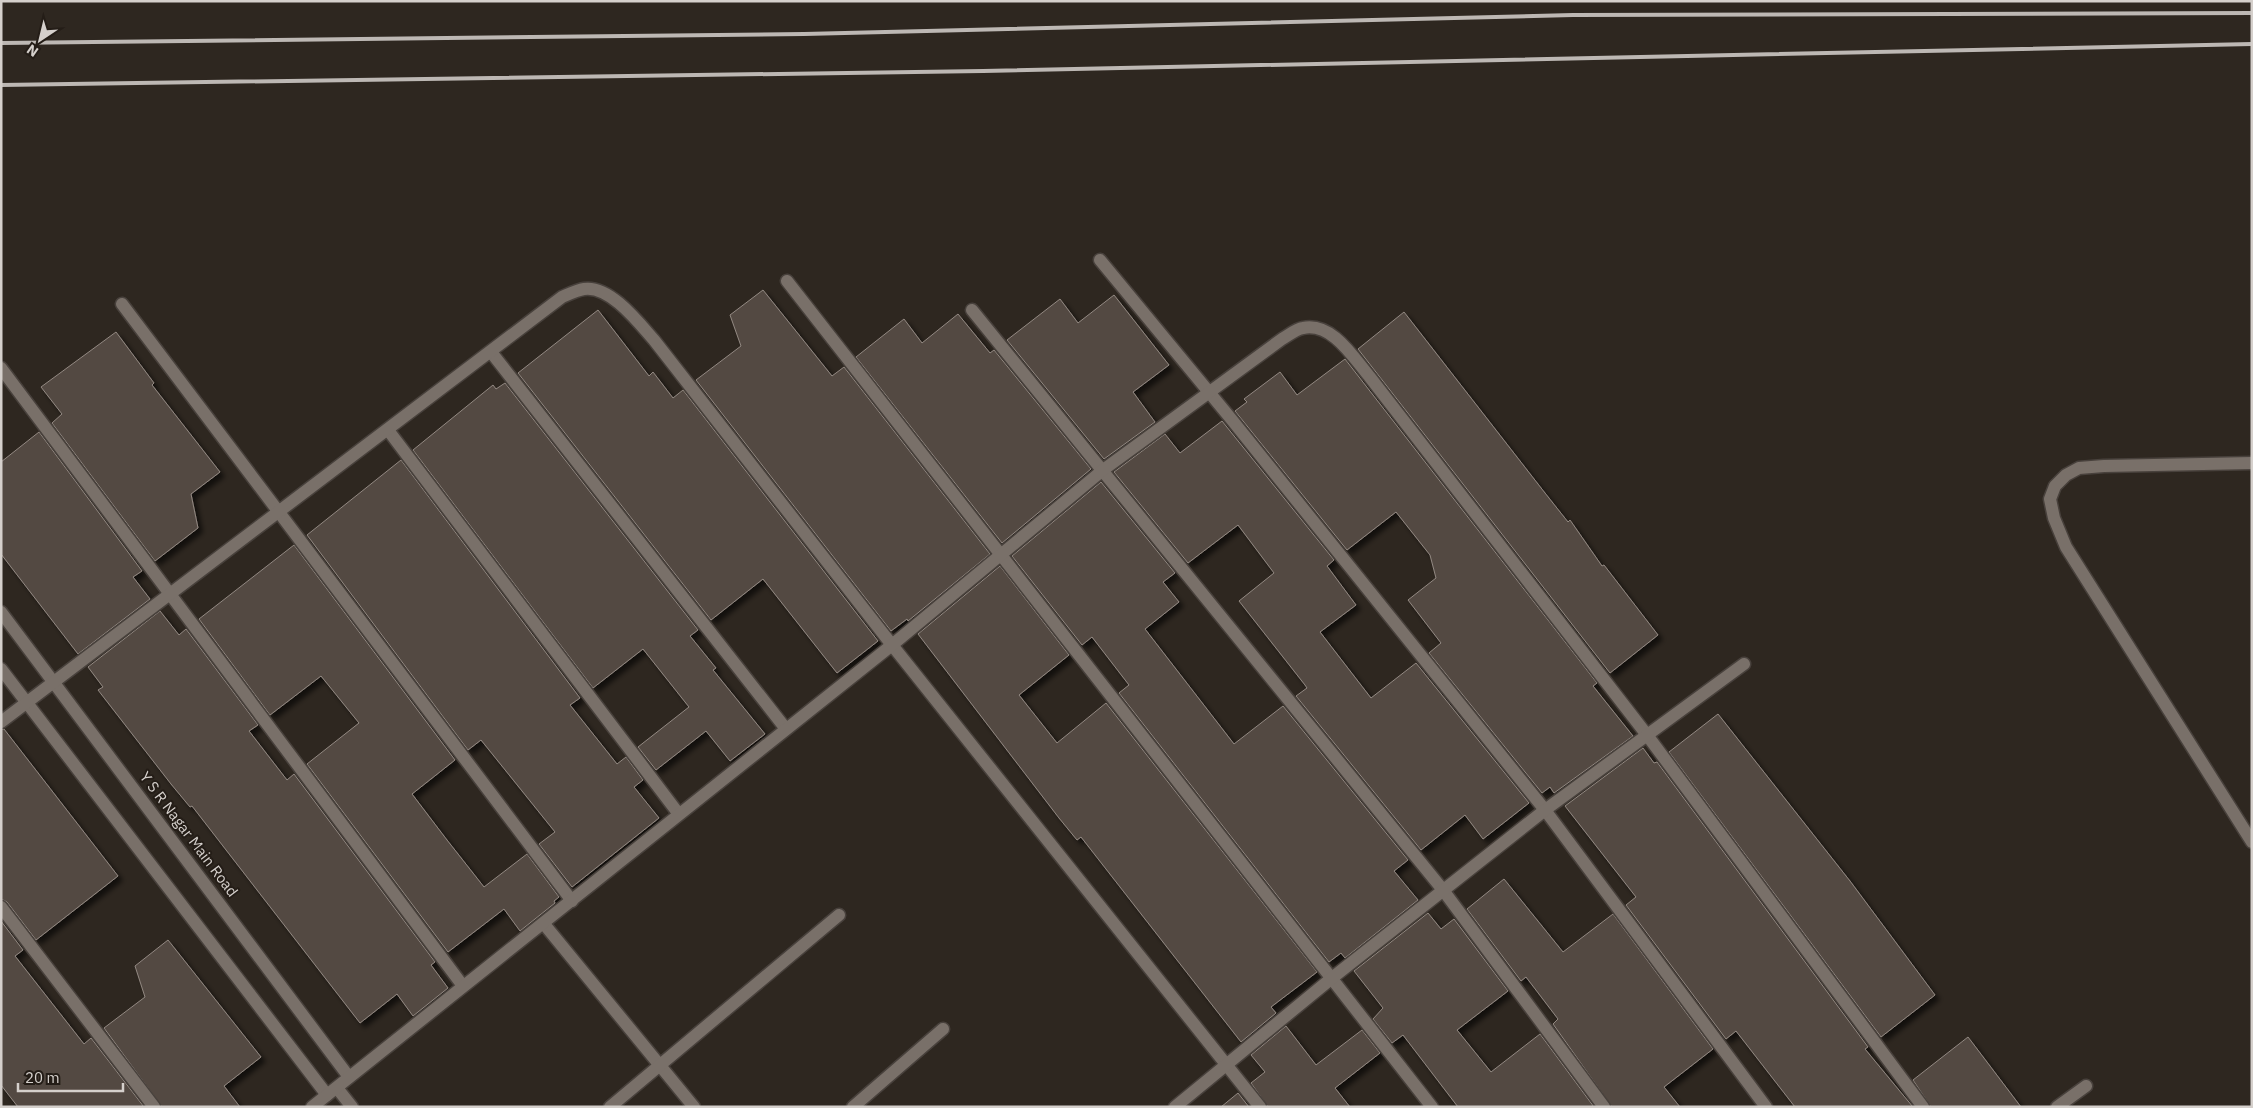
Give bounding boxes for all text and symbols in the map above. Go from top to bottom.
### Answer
north arrow [15,15,65,65]
text: N [23,40,42,61]
street label: Y S R Nagar Main Road [136,768,242,900]
scale bar [18,1060,122,1092]
text: 20 m [25,1068,60,1087]

